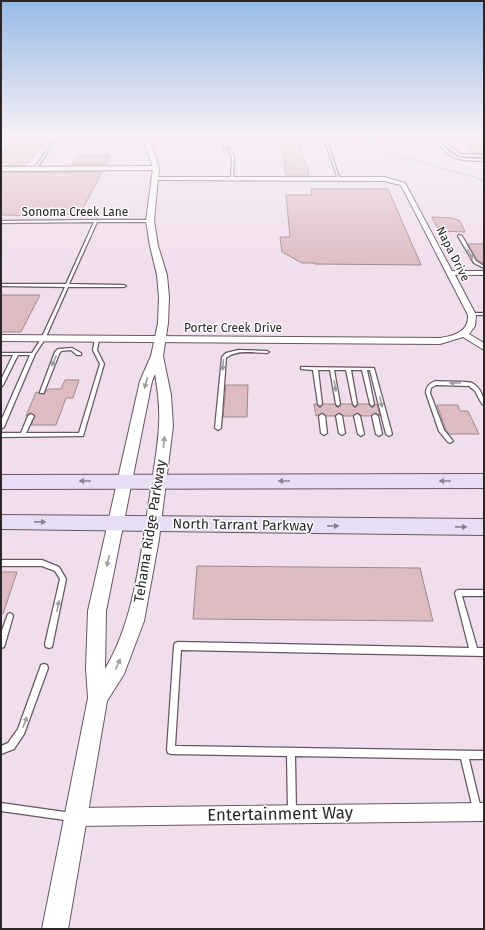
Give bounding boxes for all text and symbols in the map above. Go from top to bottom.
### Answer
street label: Sonoma Creek Lane [22,205,128,219]
street label: Napa Drive [433,224,473,284]
one-way arrow [466,248,473,260]
street label: Porter Creek Drive [184,321,282,335]
one-way arrow [50,355,56,367]
one-way arrow [220,359,227,371]
one-way arrow [143,377,149,389]
one-way arrow [332,380,338,392]
one-way arrow [448,380,461,386]
one-way arrow [378,395,384,408]
one-way arrow [161,436,167,448]
street label: Tehama Ridge Parkway [130,458,170,604]
one-way arrow [78,478,91,484]
one-way arrow [277,478,290,484]
one-way arrow [438,478,451,484]
street label: North Tarrant Parkway [172,515,314,535]
one-way arrow [34,519,47,525]
one-way arrow [327,522,339,529]
one-way arrow [455,524,468,530]
one-way arrow [104,555,110,568]
one-way arrow [55,600,61,612]
one-way arrow [115,659,121,670]
one-way arrow [22,715,28,727]
street label: Entertainment Way [207,802,354,826]

